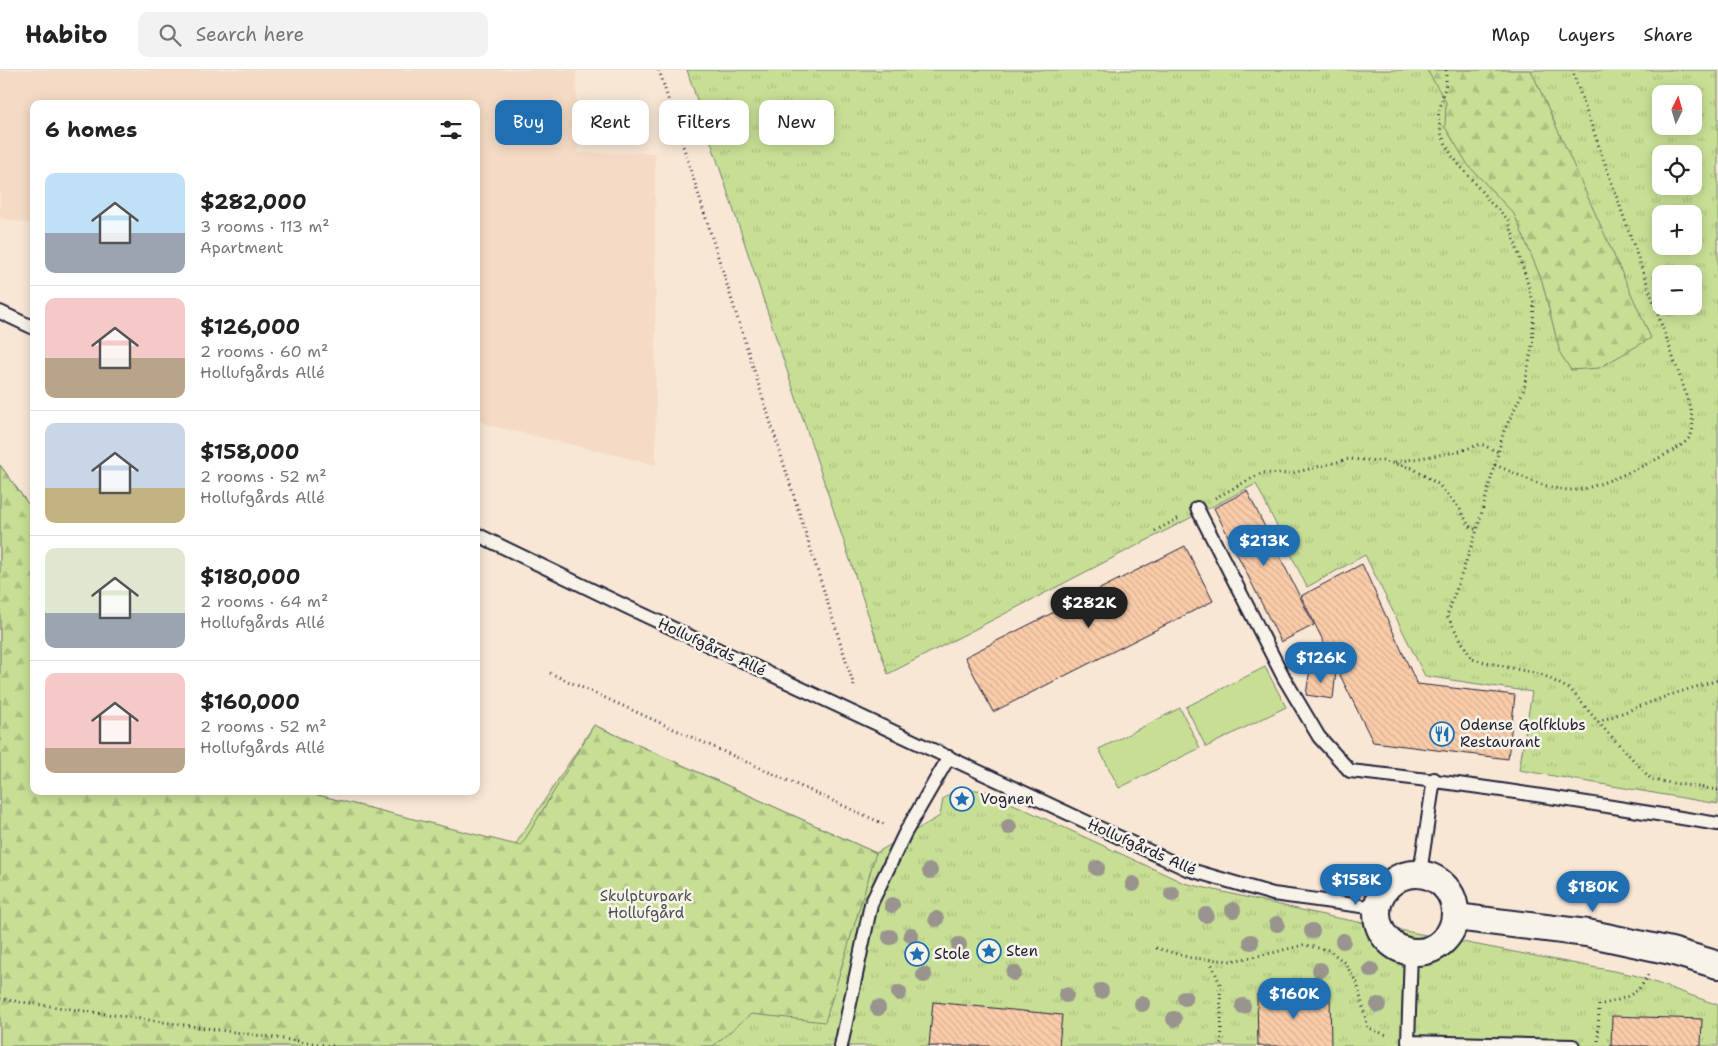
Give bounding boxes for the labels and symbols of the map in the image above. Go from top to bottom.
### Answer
north arrow [1652,85,1702,135]
pin: $213K [1229,524,1299,567]
pin: $282K [1054,586,1124,629]
street label: Hollufgårds Allé [655,613,769,681]
pin: $126K [1286,642,1356,684]
place label: Odense Golfklubs Restaurant [1460,715,1586,752]
restaurant icon: Odense Golfklubs Restaurant [1429,721,1455,747]
place icon: Vognen [949,786,975,812]
place label: Vognen [980,789,1034,809]
street label: Hollufgårds Allé [1084,814,1200,880]
pin: $158K [1321,864,1391,906]
pin: $180K [1558,870,1628,913]
park label: Skulpturpark Hollufgård [600,886,692,923]
place icon: Sten [976,938,1002,964]
place icon: Stole [904,941,930,967]
place label: Sten [1006,941,1038,961]
place label: Stole [934,944,970,964]
pin: $160K [1259,978,1329,1020]

